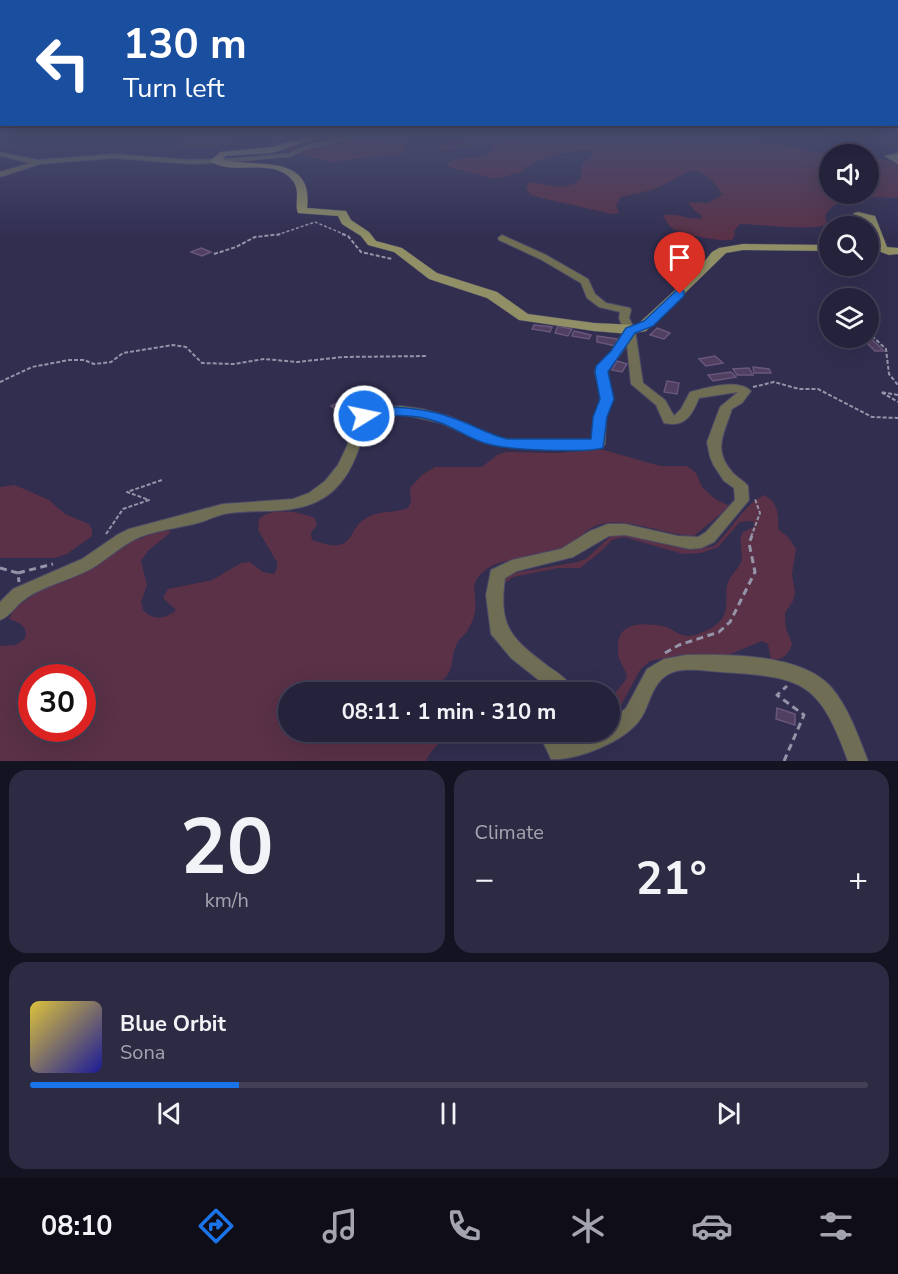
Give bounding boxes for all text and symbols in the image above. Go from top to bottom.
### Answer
text: 130 m [123,16,247,73]
icon: left [24,24,102,102]
text: Turn left [123,70,224,107]
map controls [819,144,879,348]
button: sound [819,144,879,204]
button: search [819,216,879,276]
pin [654,232,705,294]
icon: arrive [663,241,696,274]
button: layers [819,288,879,348]
position arrow [332,384,396,448]
speed limit sign: 30 [18,664,96,742]
text: 08:11 · 1 min · 310 m [342,697,556,727]
text: 20 [180,794,274,901]
text: Climate [475,819,544,846]
text: 21° [636,849,707,910]
text: − [475,857,494,902]
text: + [848,857,868,902]
text: km/h [205,887,249,914]
text: Blue Orbit [120,1009,226,1039]
text: Sona [120,1039,165,1066]
icon: previous [153,1097,186,1130]
icon: pause [432,1097,465,1130]
icon: next [712,1097,745,1130]
icon: directions [195,1205,237,1247]
icon: music [319,1205,361,1247]
icon: phone [443,1205,485,1247]
icon: climate [567,1205,609,1247]
icon: car [691,1205,733,1247]
icon: filters [815,1205,857,1247]
text: 08:10 [41,1208,113,1245]

